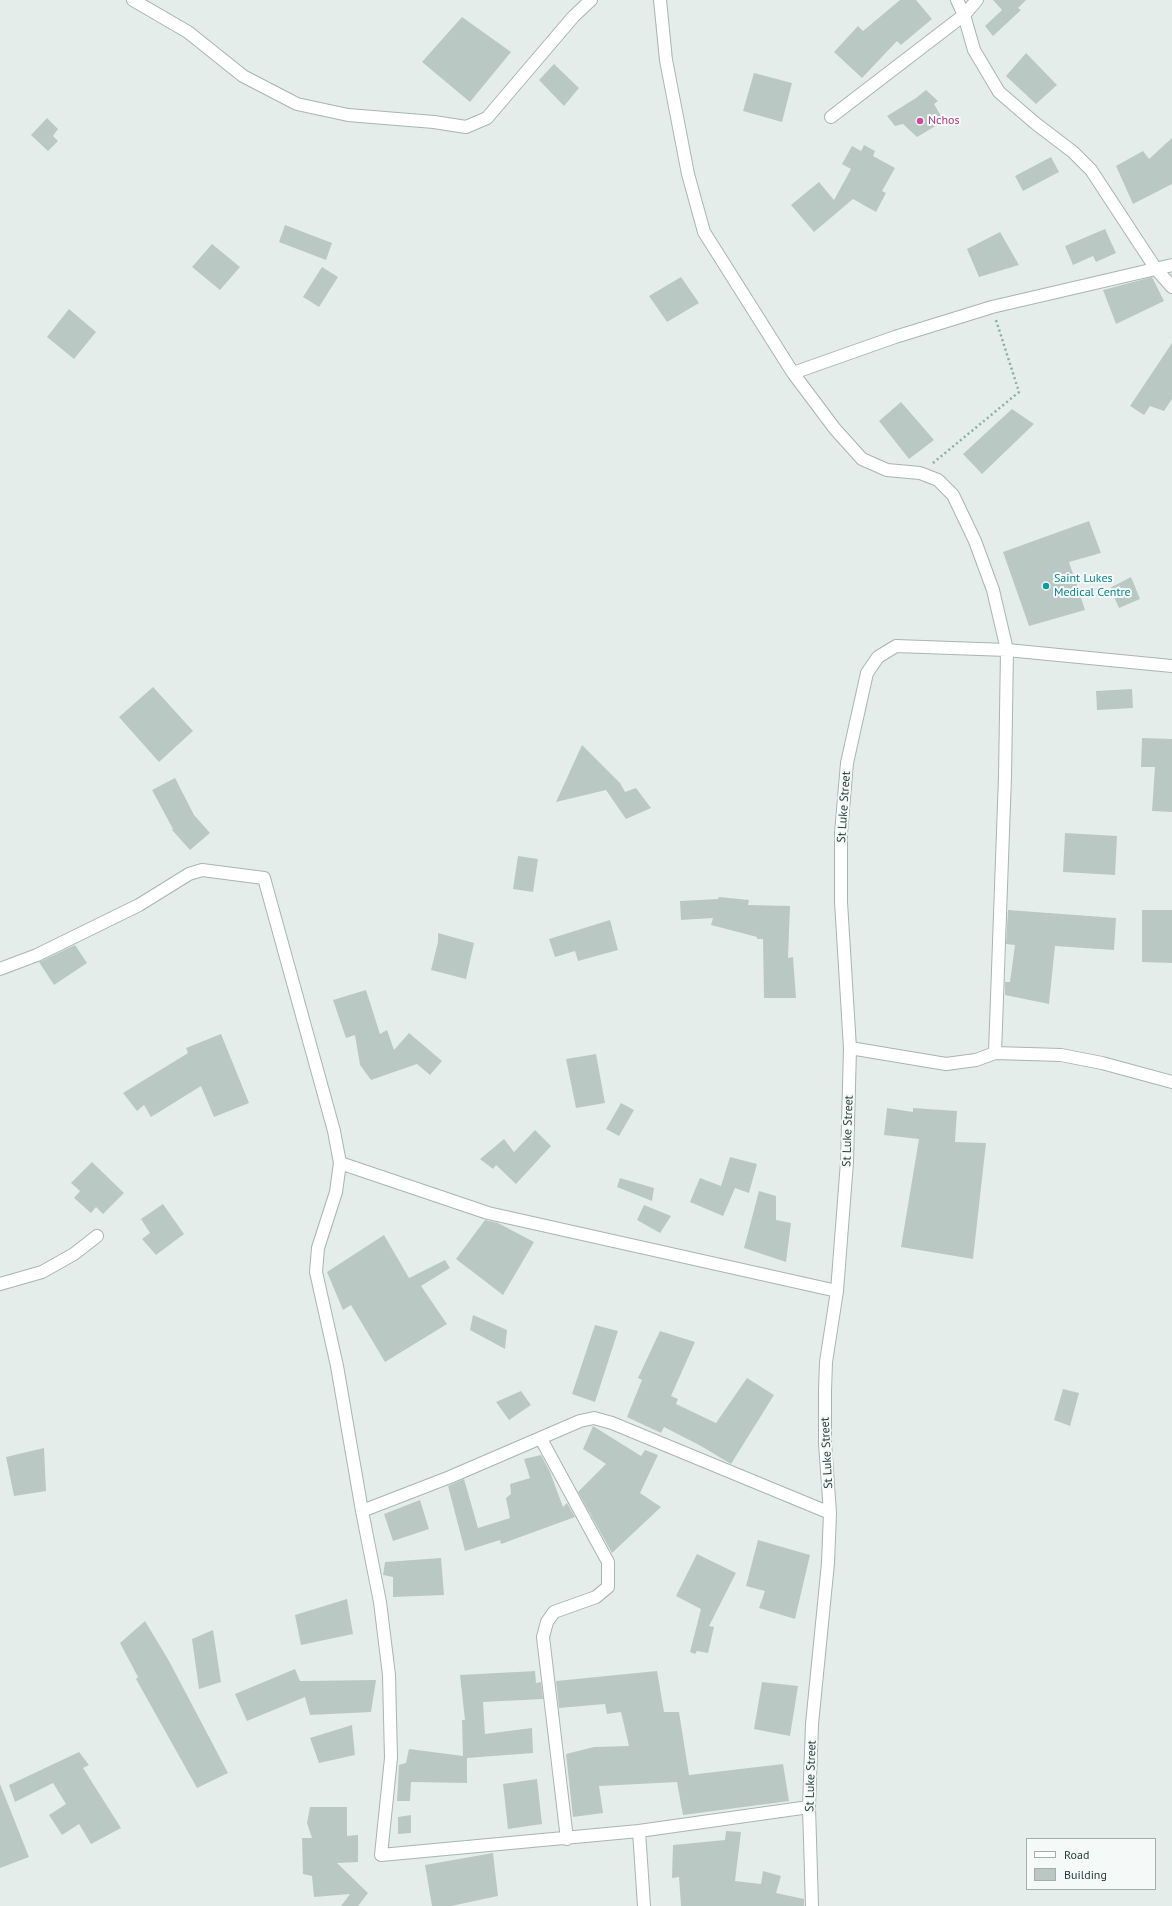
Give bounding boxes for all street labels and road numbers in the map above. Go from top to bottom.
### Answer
street label: St Luke Street [834,771,854,843]
street label: St Luke Street [840,1095,856,1167]
street label: St Luke Street [818,1417,836,1489]
street label: St Luke Street [803,1740,819,1812]

